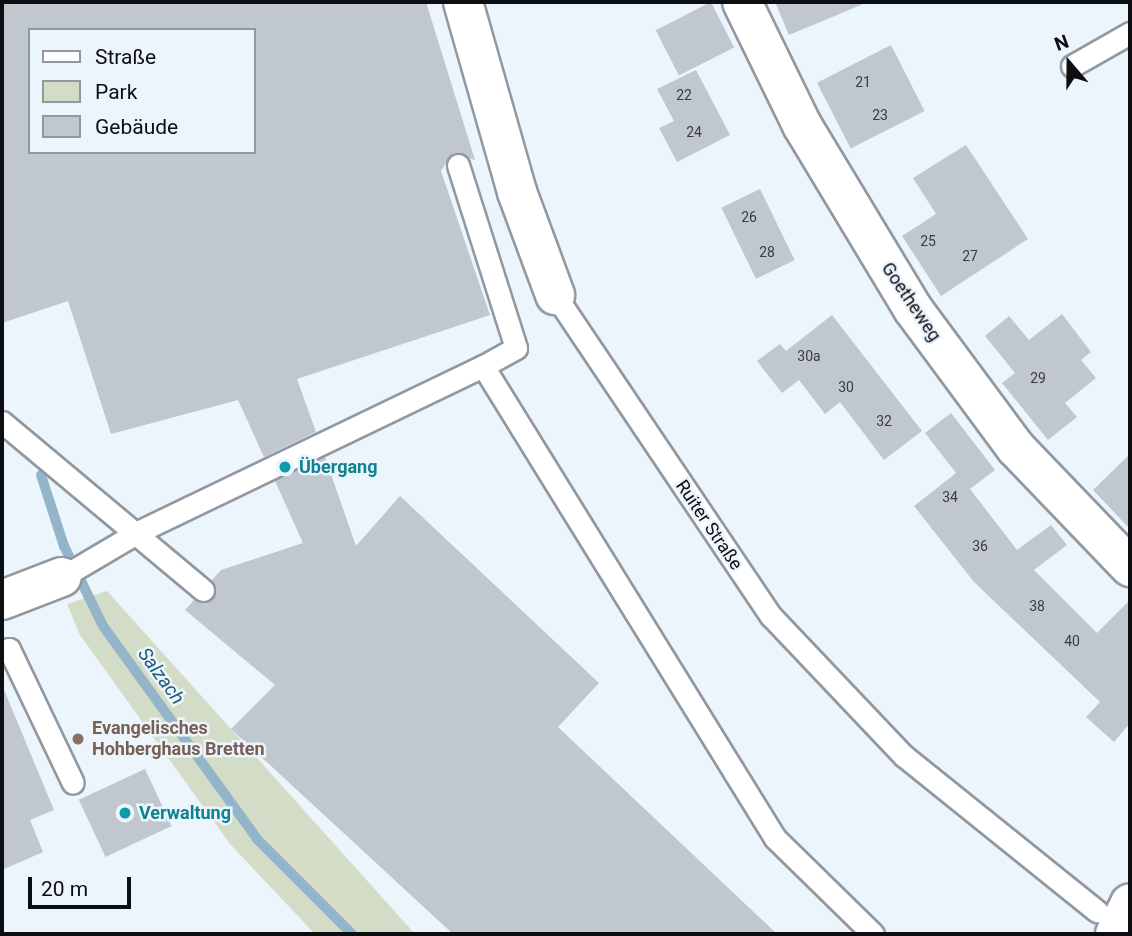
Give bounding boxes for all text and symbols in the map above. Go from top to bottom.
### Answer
legend [28,28,256,154]
north arrow [1034,28,1104,98]
text: N [1051,30,1072,56]
text: Straße [95,45,156,69]
house number: 21 [855,74,871,90]
text: Park [95,80,137,104]
house number: 22 [676,87,692,103]
house number: 23 [872,107,888,123]
text: Gebäude [95,115,178,139]
house number: 24 [686,124,702,140]
house number: 26 [741,209,757,225]
house number: 25 [920,233,936,249]
house number: 28 [759,244,775,260]
house number: 27 [962,248,978,264]
street label: Goetheweg [877,258,945,346]
house number: 30a [797,348,821,364]
house number: 29 [1030,370,1046,386]
house number: 30 [838,379,854,395]
house number: 32 [876,413,892,429]
place label: Übergang [299,456,377,478]
marker: Übergang [277,459,293,475]
street label: Ruiter Straße [671,476,747,574]
house number: 34 [942,489,958,505]
house number: 36 [972,538,988,554]
house number: 38 [1029,598,1045,614]
house number: 40 [1064,633,1080,649]
water label: Salzach [133,643,189,709]
place label: Evangelisches Hohberghaus Bretten [92,718,265,760]
marker: Evangelisches Hohberghaus Bretten [70,731,86,747]
place label: Verwaltung [139,802,231,824]
marker: Verwaltung [117,805,133,821]
scale bar [32,862,135,906]
text: 20 m [41,877,88,901]

